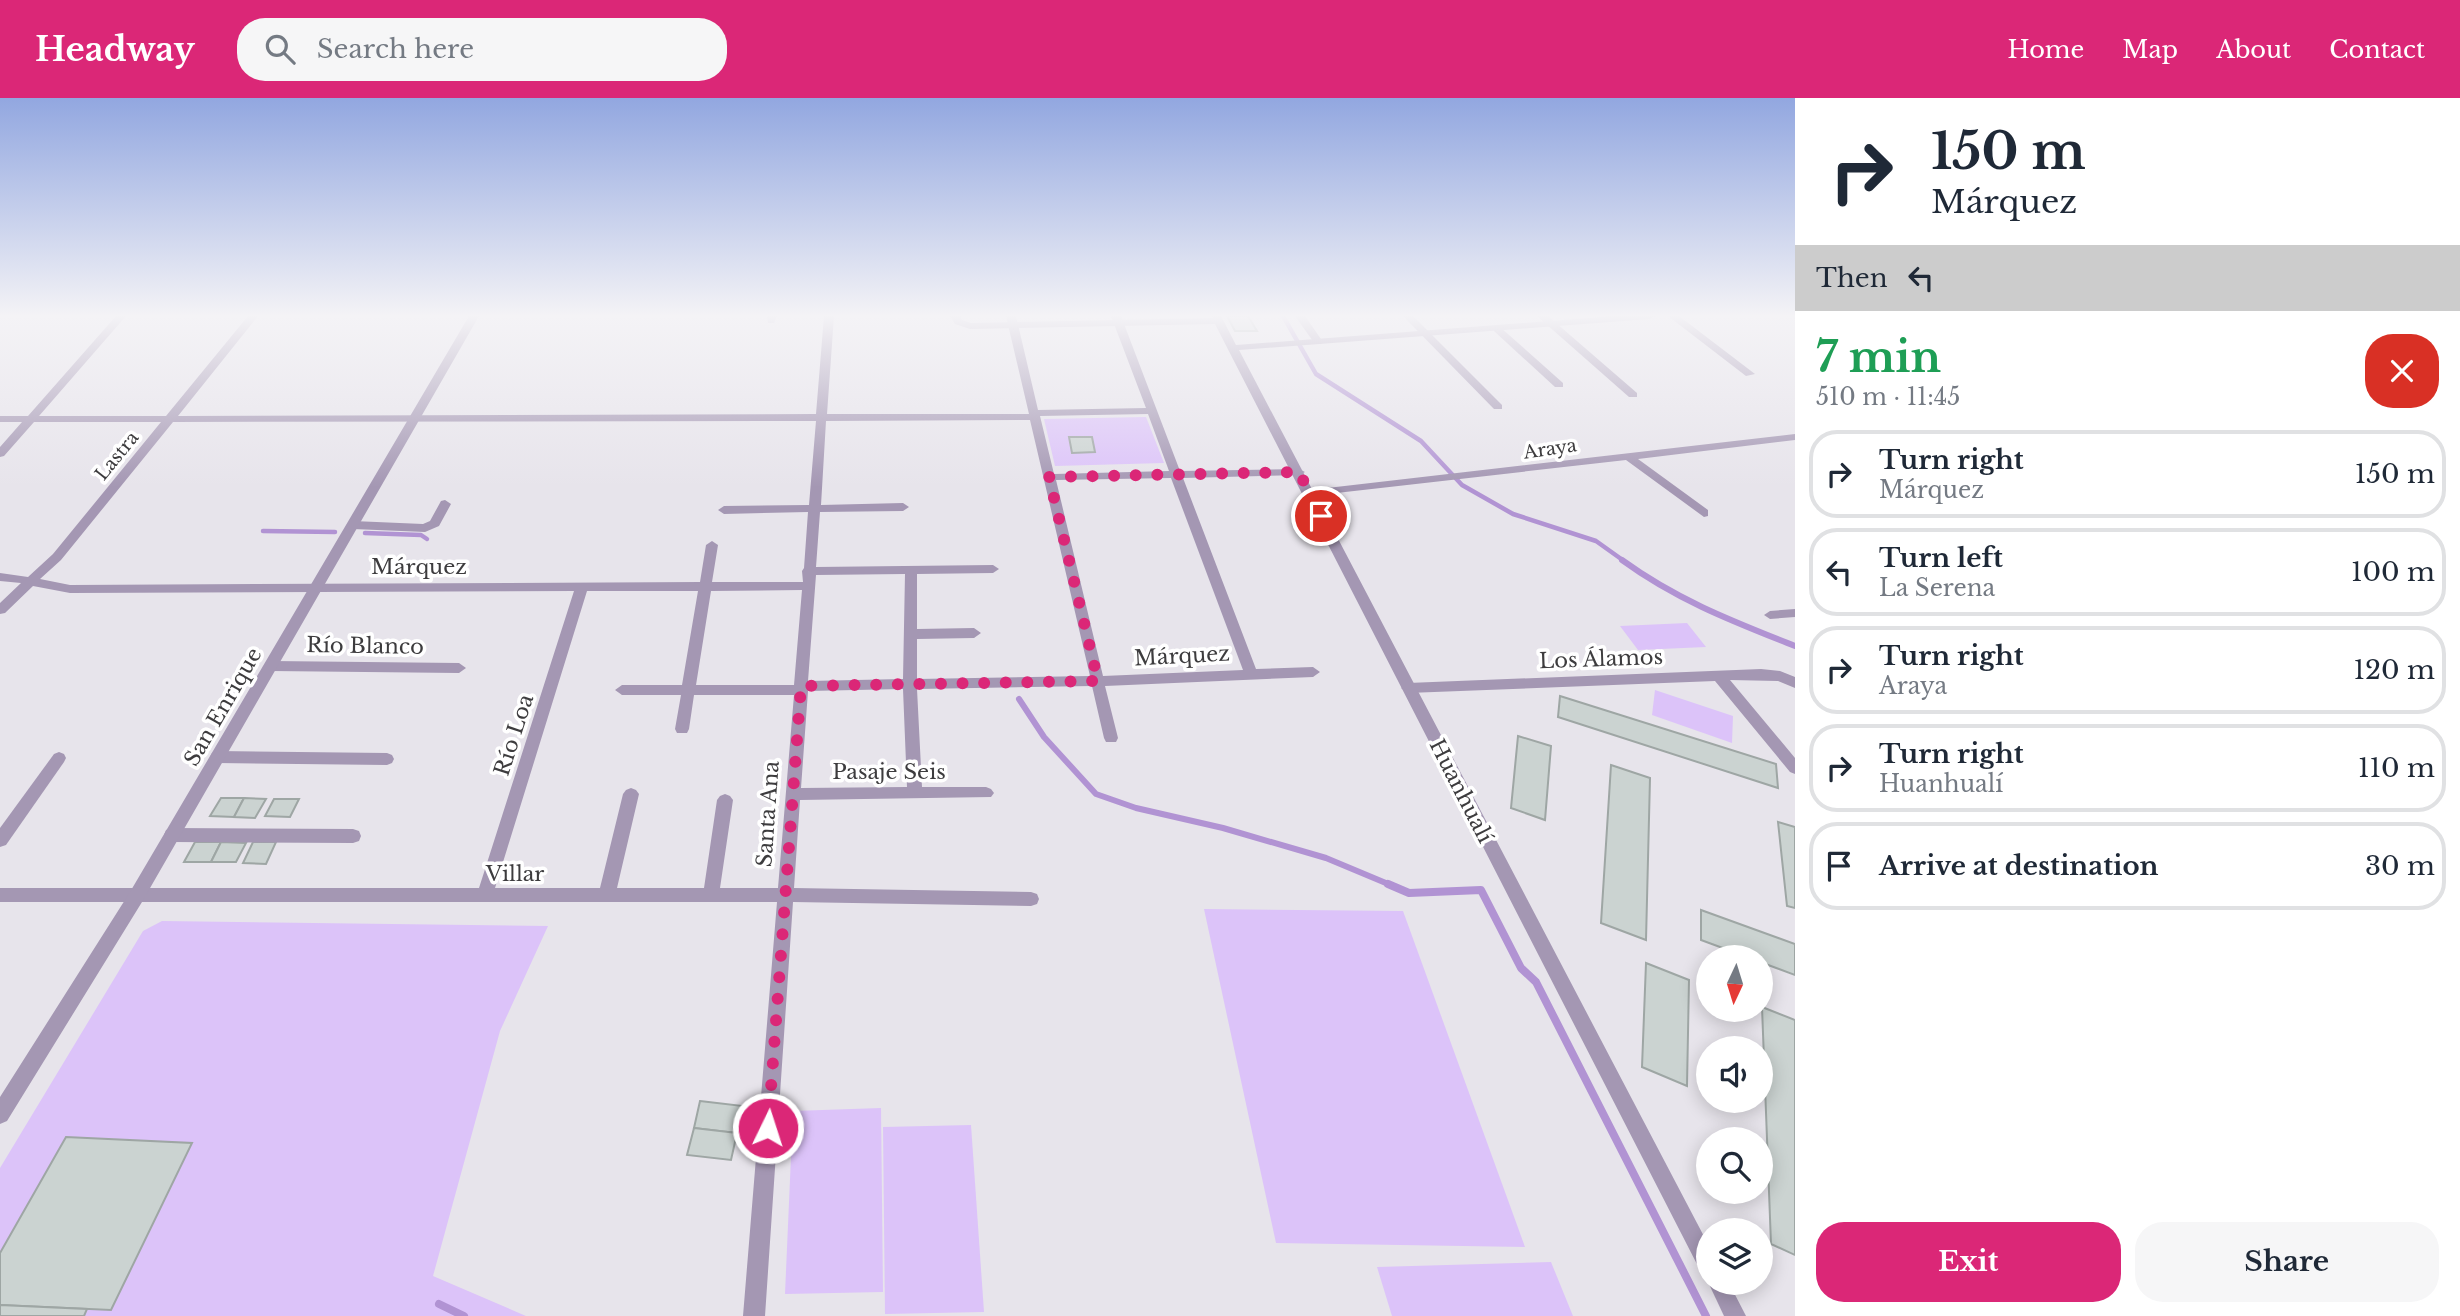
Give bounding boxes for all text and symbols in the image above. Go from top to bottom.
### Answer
search box [237,18,727,81]
text: Headway [35,29,195,70]
icon: search [261,30,299,68]
text: Search here [317,33,474,65]
text: Home [2008,35,2084,64]
text: Map [2122,35,2178,64]
text: About [2216,35,2291,64]
text: Contact [2329,35,2425,64]
text: 150 m [1931,121,2086,182]
icon: right [1816,126,1907,217]
text: Márquez [1931,182,2077,222]
icon: left [1902,259,1940,297]
text: Then [1816,262,1888,294]
text: 7 min [1816,331,1941,383]
button: close [2365,334,2439,408]
text: 510 m · 11:45 [1816,383,1960,411]
street label: Lastra [91,427,143,485]
street label: Araya [1521,434,1578,464]
text: Turn right [1879,444,2024,476]
icon: right [1820,455,1858,493]
text: 150 m [2355,458,2435,490]
text: Márquez [1879,476,1984,504]
pin [1291,486,1351,546]
icon: arrive [1302,497,1340,535]
text: Turn left [1879,542,2003,574]
icon: left [1820,553,1858,591]
street label: Márquez [371,554,467,580]
text: 100 m [2351,556,2435,588]
text: La Serena [1879,574,1995,602]
street label: Río Blanco [306,632,424,660]
text: Turn right [1879,640,2024,672]
street label: Márquez [1133,641,1231,671]
street label: San Enrique [179,643,267,771]
street label: Los Álamos [1538,644,1664,674]
icon: right [1820,651,1858,689]
text: 120 m [2353,654,2435,686]
text: Araya [1879,672,1947,700]
street label: Río Loa [489,691,539,779]
street label: Huanhualí [1424,735,1499,848]
text: Turn right [1879,738,2024,770]
icon: right [1820,749,1858,787]
text: 110 m [2358,752,2435,784]
street label: Pasaje Seis [832,759,946,785]
street label: Santa Ana [751,760,785,868]
text: Huanhualí [1879,770,2003,798]
icon: arrive [1820,847,1858,885]
text: Arrive at destination [1879,850,2159,882]
text: 30 m [2365,850,2435,882]
street label: Villar [485,861,544,887]
north arrow [1696,945,1773,1022]
map controls [1696,945,1773,1295]
button: sound [1696,1036,1773,1113]
position arrow [731,1091,805,1165]
button: search [1696,1127,1773,1204]
button: layers [1696,1218,1773,1295]
button: Exit [1816,1222,2121,1302]
button: Share [2135,1222,2439,1302]

